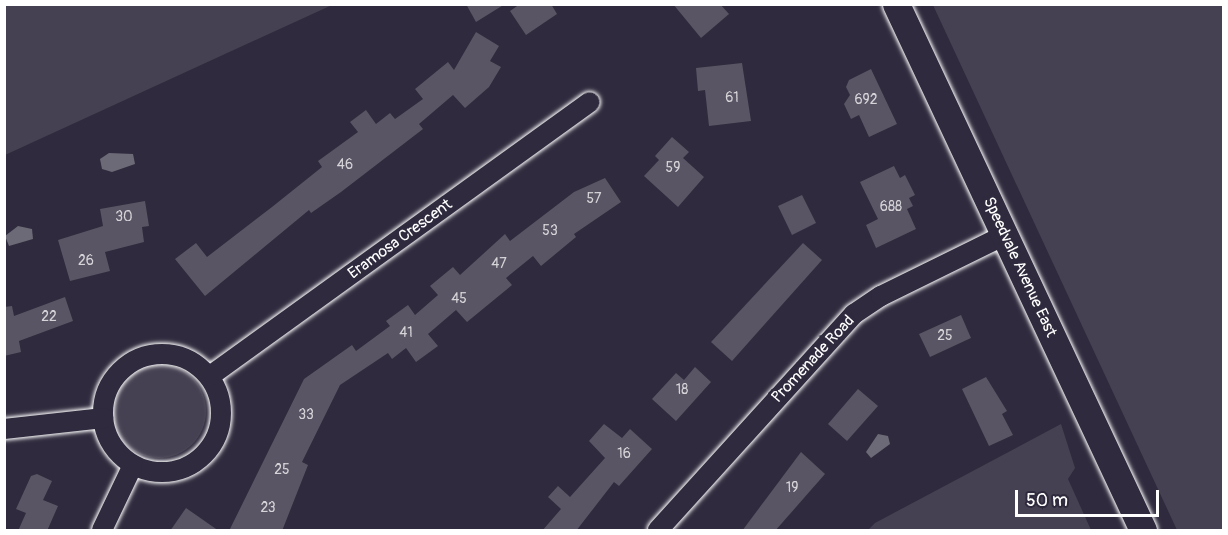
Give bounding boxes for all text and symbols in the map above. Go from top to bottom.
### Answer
house number: 61 [725,90,739,106]
house number: 692 [854,92,878,108]
house number: 46 [337,157,353,173]
house number: 59 [666,160,680,176]
house number: 57 [587,191,601,207]
street label: Speedvale Avenue East [979,194,1061,340]
street label: Eramosa Crescent [344,195,456,283]
house number: 688 [880,199,902,215]
house number: 30 [115,209,133,225]
house number: 53 [542,223,558,239]
house number: 26 [78,253,94,269]
house number: 47 [491,256,507,272]
house number: 45 [451,291,467,307]
house number: 22 [41,309,57,325]
street label: Promenade Road [768,311,858,407]
house number: 41 [399,325,413,341]
house number: 25 [937,328,953,344]
house number: 18 [676,382,688,398]
house number: 33 [298,407,314,423]
house number: 16 [617,446,631,462]
house number: 25 [274,462,290,478]
scale bar [1018,478,1162,516]
house number: 19 [786,480,798,496]
text: 50 m [1026,489,1068,512]
house number: 23 [260,500,276,516]

